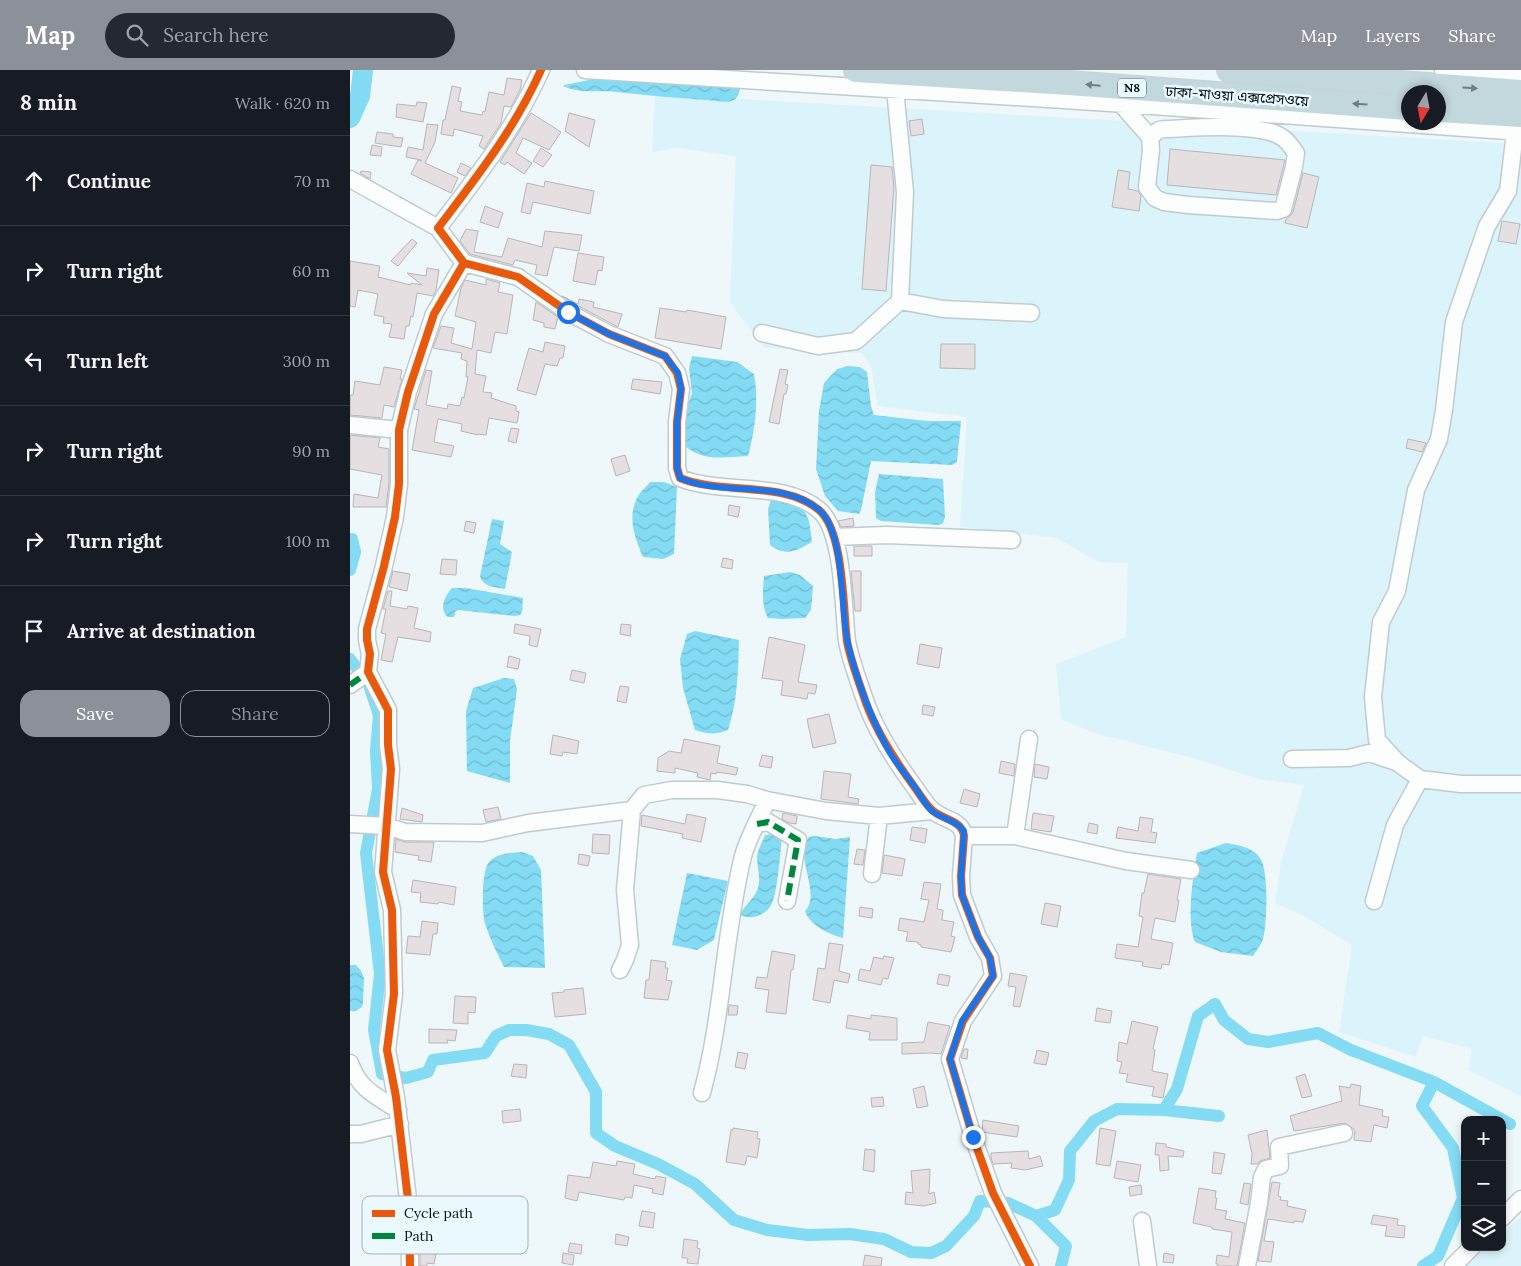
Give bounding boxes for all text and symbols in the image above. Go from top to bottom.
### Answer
search box [105,13,455,58]
text: Map [25,20,75,51]
icon: search [123,21,151,49]
text: Search here [163,23,269,47]
text: Map [1301,24,1337,47]
text: Layers [1365,24,1420,47]
text: Share [1448,24,1496,47]
road number: N8 [1118,78,1146,98]
one-way arrow [1085,81,1101,89]
street label: ঢাকা-মাওয়া এক্সপ্রেসওয়ে [1164,82,1309,110]
one-way arrow [1462,84,1478,92]
north arrow [1401,85,1446,130]
text: 8 min [20,89,77,116]
text: Walk · 620 m [235,93,330,113]
one-way arrow [1352,100,1368,108]
icon: ahead [20,167,48,195]
text: Continue [67,169,151,193]
text: 70 m [294,171,330,191]
icon: right [20,257,48,285]
text: Turn right [67,259,163,283]
text: 60 m [292,261,330,281]
route start [557,301,580,324]
icon: left [20,347,48,375]
text: Turn left [67,349,148,373]
text: 300 m [283,351,330,371]
icon: right [20,437,48,465]
text: Turn right [67,439,163,463]
text: 90 m [292,441,330,461]
icon: right [20,527,48,555]
text: Turn right [67,529,163,553]
text: 100 m [286,531,330,551]
icon: arrive [20,617,48,645]
text: Arrive at destination [67,619,256,643]
button: Save [20,690,170,737]
button: Share [180,690,330,737]
map controls [1461,1116,1506,1251]
button: + [1461,1116,1506,1161]
route end [962,1126,985,1149]
button: − [1461,1161,1506,1206]
legend [362,1196,528,1254]
text: Cycle path [404,1204,473,1222]
button: layers [1461,1206,1506,1251]
text: Path [404,1227,433,1245]

